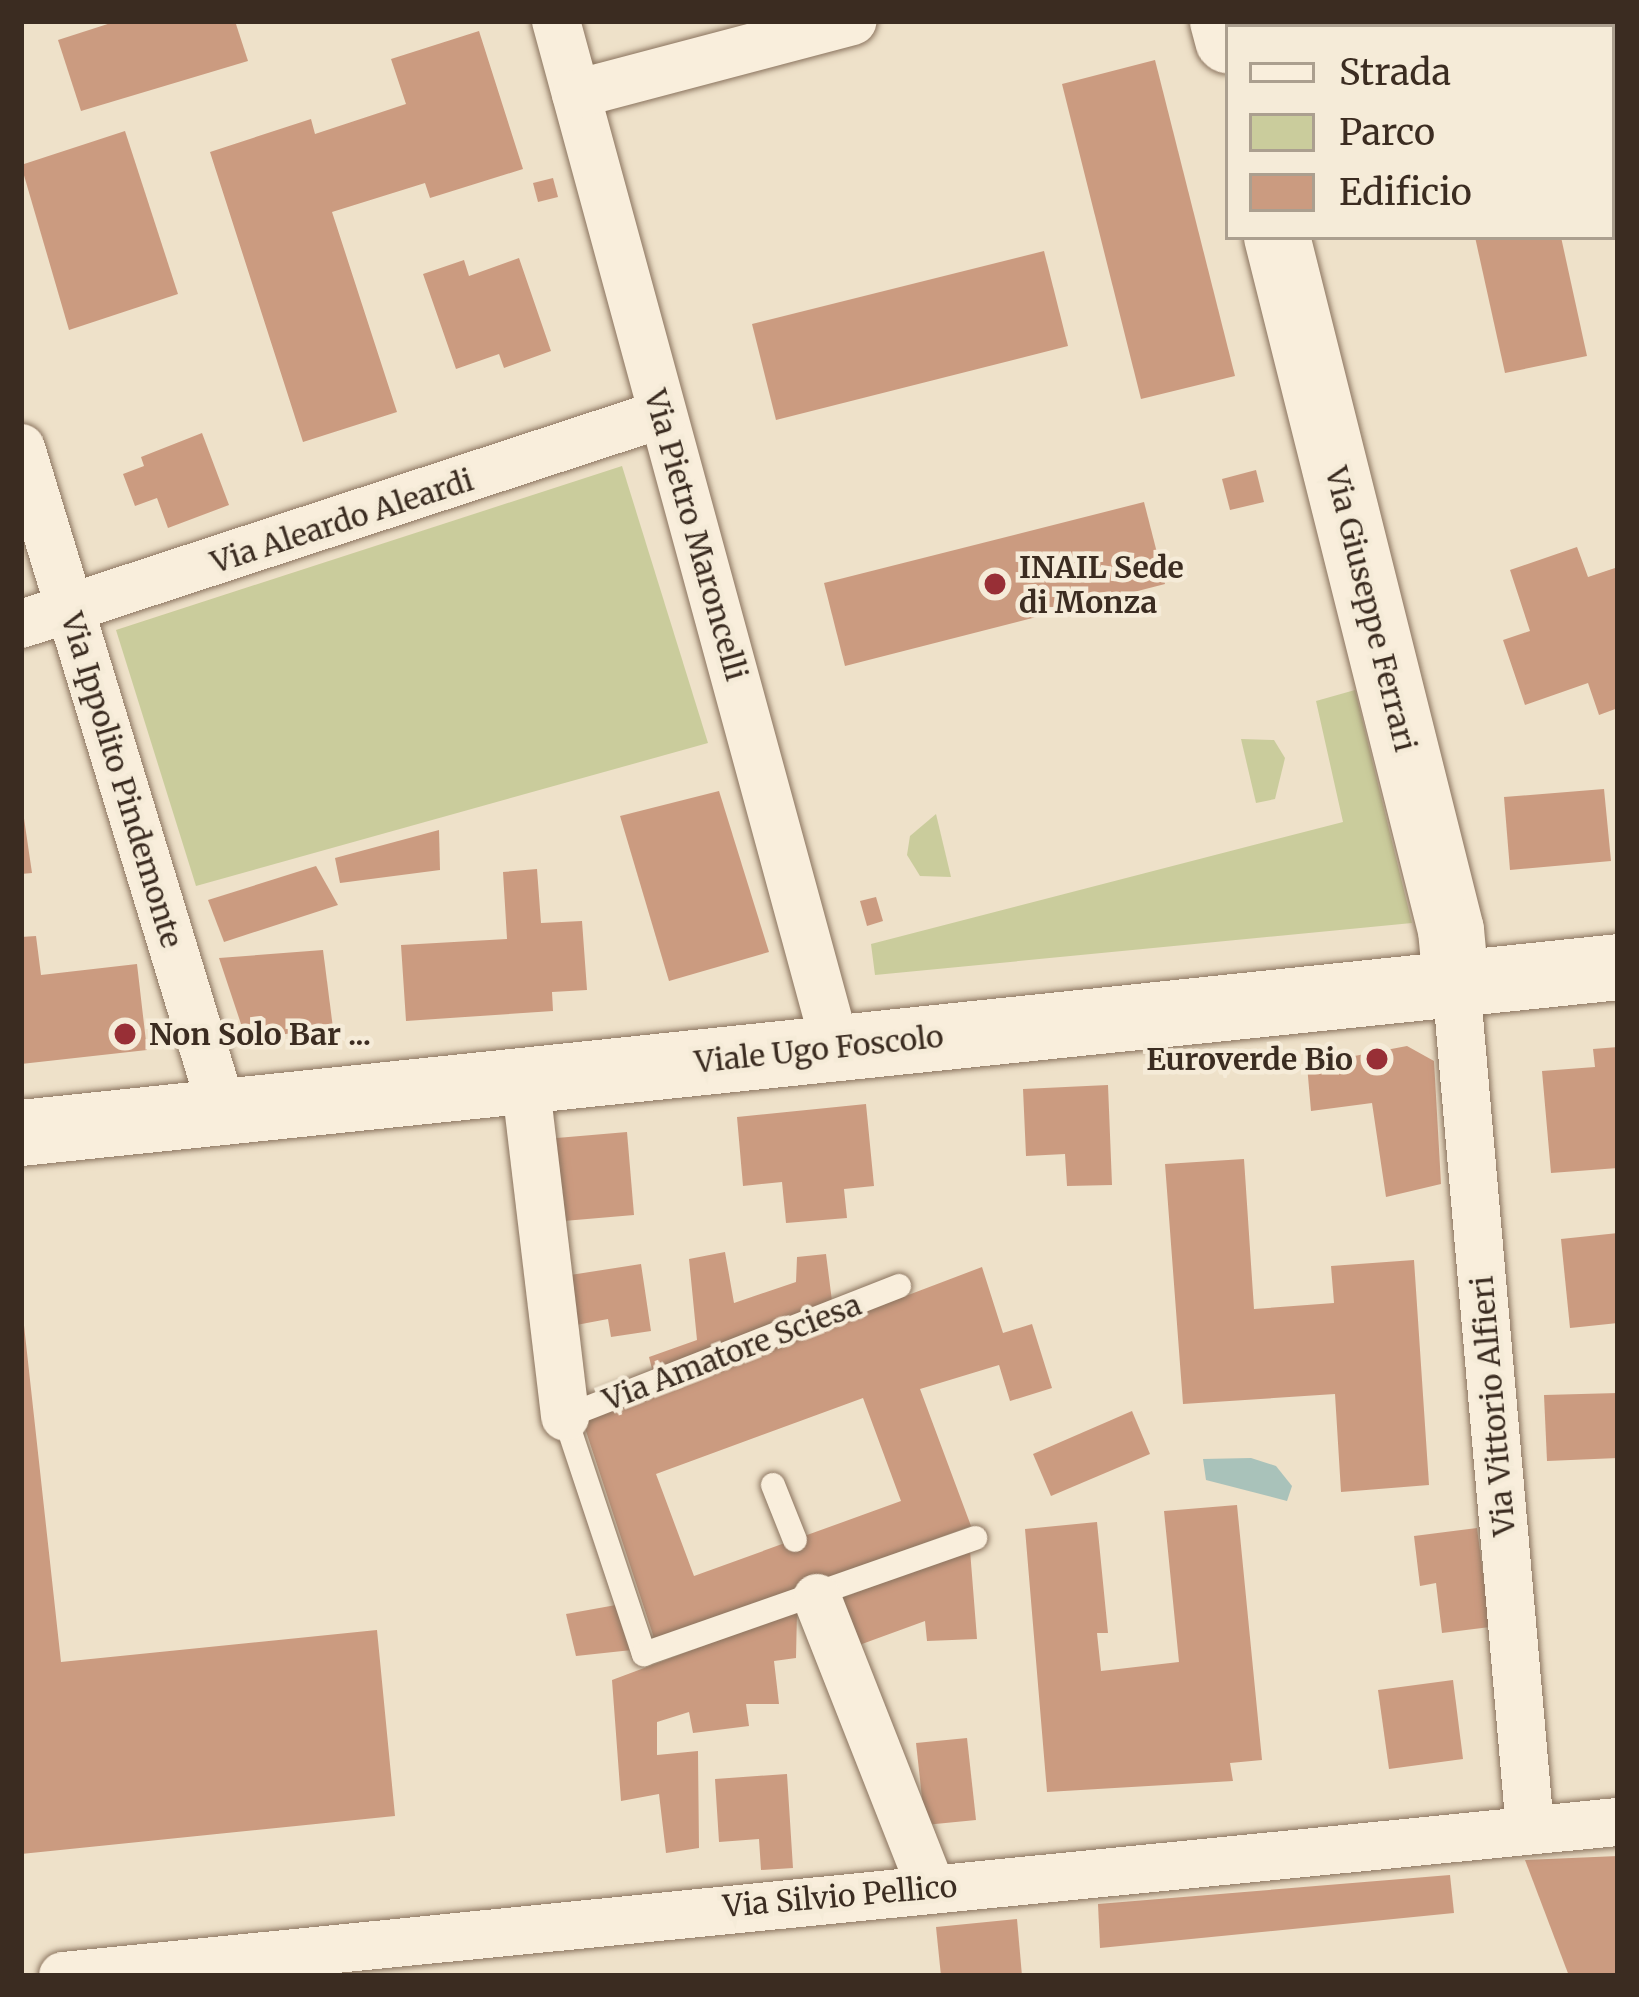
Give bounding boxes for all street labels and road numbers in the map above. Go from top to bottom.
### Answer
street label: Via Pietro Maroncelli [637,385,755,685]
street label: Via Aleardo Aleardi [206,462,478,580]
street label: Via Giuseppe Ferrari [1318,463,1424,755]
street label: Via Ippolito Pindemonte [54,608,190,952]
street label: Viale Ugo Foscolo [693,1018,945,1080]
street label: Via Vittorio Alfieri [1464,1274,1522,1538]
street label: Via Amatore Sciesa [598,1286,866,1418]
street label: Via Silvio Pellico [722,1868,958,1924]

